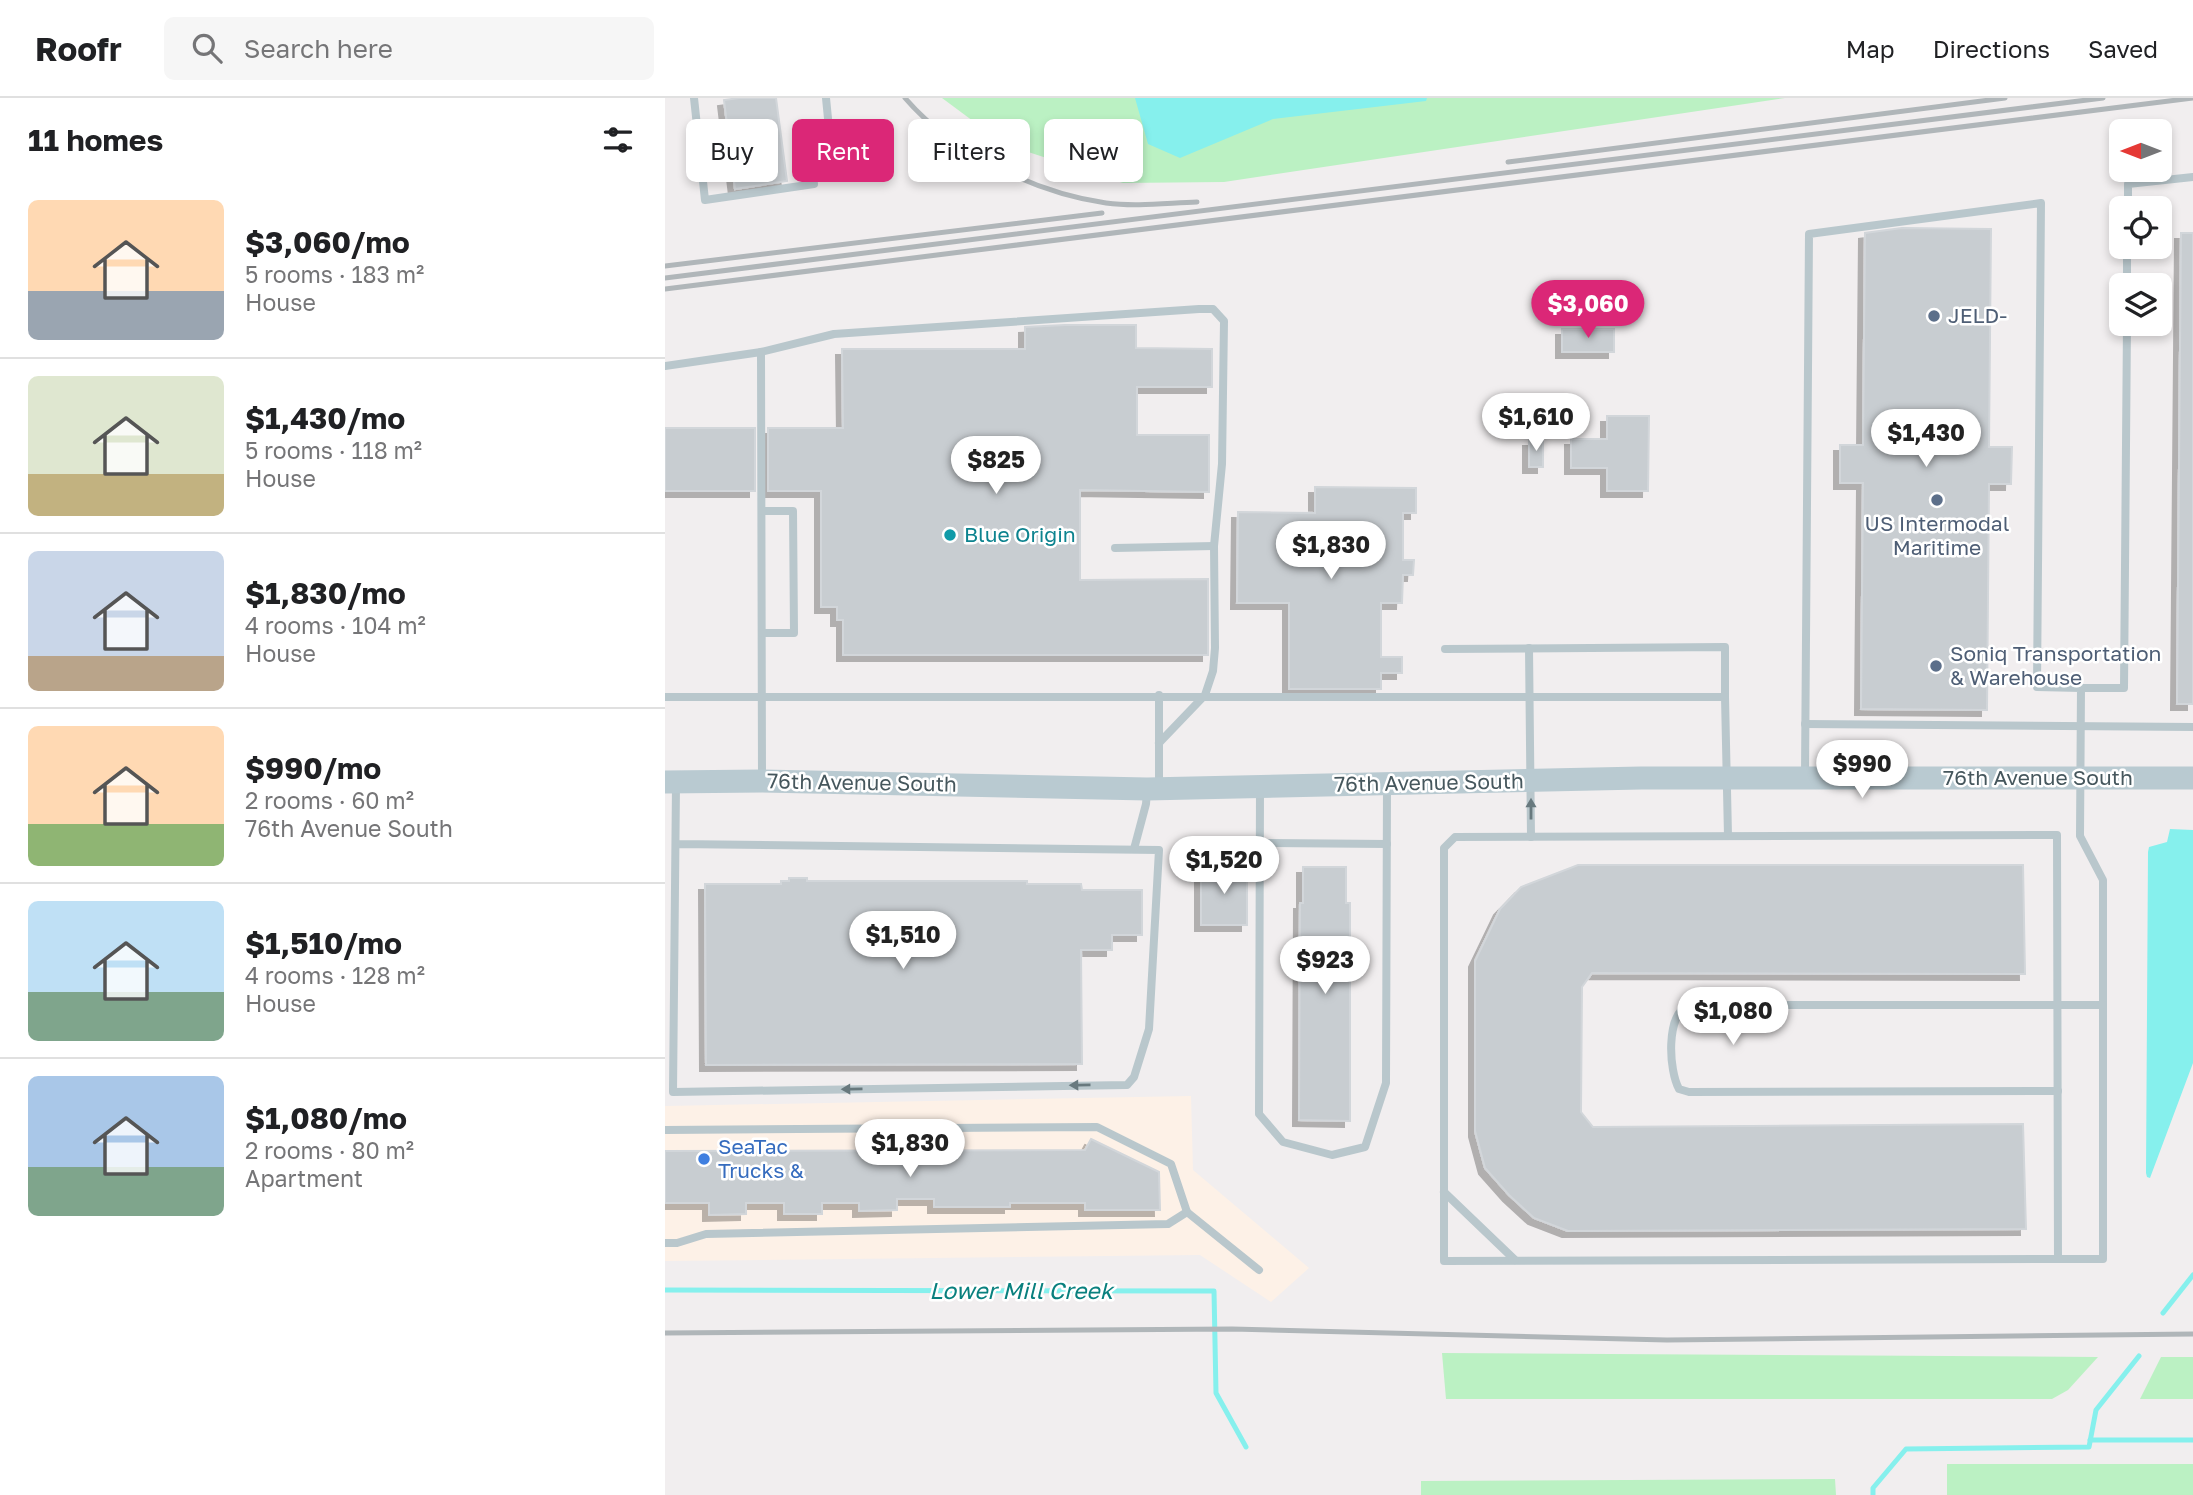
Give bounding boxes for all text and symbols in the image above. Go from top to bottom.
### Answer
search box [164,17,654,80]
text: Roofr [35,29,122,68]
icon: search [188,29,226,67]
text: Search here [244,33,393,64]
text: Map [1846,34,1895,63]
text: Directions [1933,34,2050,63]
text: Saved [2088,34,2158,63]
chip: Buy [686,119,778,182]
chip: Rent [792,119,894,182]
chip: Filters [908,119,1030,182]
chip: New [1044,119,1143,182]
north arrow [2109,119,2172,182]
map controls [2109,119,2172,336]
icon: filters [599,121,637,159]
text: 11 homes [28,122,163,158]
button: locate [2109,196,2172,259]
text: $3,060/mo [245,224,410,260]
icon: home [84,228,168,312]
text: 5 rooms · 183 m² [245,260,424,288]
button: layers [2109,273,2172,336]
pin: $3,060 [1531,280,1645,340]
text: House [245,288,316,316]
text: $3,060 [1547,289,1629,317]
place label: JELD- [1948,302,2007,328]
marker: JELD- [1926,308,1942,324]
pin: $1,610 [1479,394,1593,453]
text: $1,430/mo [245,400,405,436]
text: $1,610 [1498,402,1574,430]
icon: home [84,404,168,488]
pin: $1,430 [1869,410,1983,469]
text: $1,430 [1887,418,1965,446]
text: 5 rooms · 118 m² [245,436,422,464]
pin: $825 [955,436,1037,496]
text: $825 [967,445,1025,473]
text: House [245,464,316,492]
marker: US Intermodal Maritime [1929,492,1945,508]
place label: US Intermodal Maritime [1865,510,2009,560]
place label: Blue Origin [964,521,1076,547]
pin: $1,830 [1274,522,1388,581]
marker: Blue Origin [942,527,958,543]
text: $1,830 [1292,530,1370,558]
text: $1,830/mo [245,575,406,611]
icon: home [84,579,168,663]
text: 4 rooms · 104 m² [245,611,426,639]
text: House [245,639,316,667]
place label: Soniq Transportation & Warehouse [1950,640,2162,690]
marker: Soniq Transportation & Warehouse [1928,658,1944,674]
pin: $990 [1821,740,1903,800]
text: $990 [1832,749,1892,777]
text: $990/mo [245,750,381,786]
icon: home [84,754,168,838]
street label: 76th Avenue South [1943,764,2133,790]
street label: 76th Avenue South [767,767,957,797]
street label: 76th Avenue South [1334,767,1524,797]
text: 2 rooms · 60 m² [245,786,414,814]
one-way arrow [1525,798,1537,820]
text: 76th Avenue South [245,814,453,842]
pin: $1,520 [1167,836,1281,896]
text: $1,520 [1185,845,1263,873]
pin: $1,510 [846,912,960,971]
text: $1,510 [865,920,941,948]
text: $1,510/mo [245,925,402,961]
icon: home [84,929,168,1013]
pin: $923 [1284,936,1366,996]
text: $923 [1296,945,1354,973]
text: 4 rooms · 128 m² [245,961,425,989]
pin: $1,080 [1676,988,1790,1047]
text: House [245,989,316,1017]
text: $1,080 [1693,996,1773,1024]
one-way arrow [1068,1080,1090,1091]
one-way arrow [841,1083,863,1095]
text: $1,080/mo [245,1100,407,1136]
icon: home [84,1104,168,1188]
pin: $1,830 [853,1119,967,1179]
text: $1,830 [871,1128,949,1156]
place label: SeaTac Trucks & [718,1133,804,1183]
text: 2 rooms · 80 m² [245,1136,414,1164]
marker: SeaTac Trucks & [696,1151,712,1167]
text: Apartment [245,1164,363,1192]
water label: Lower Mill Creek [929,1276,1115,1304]

